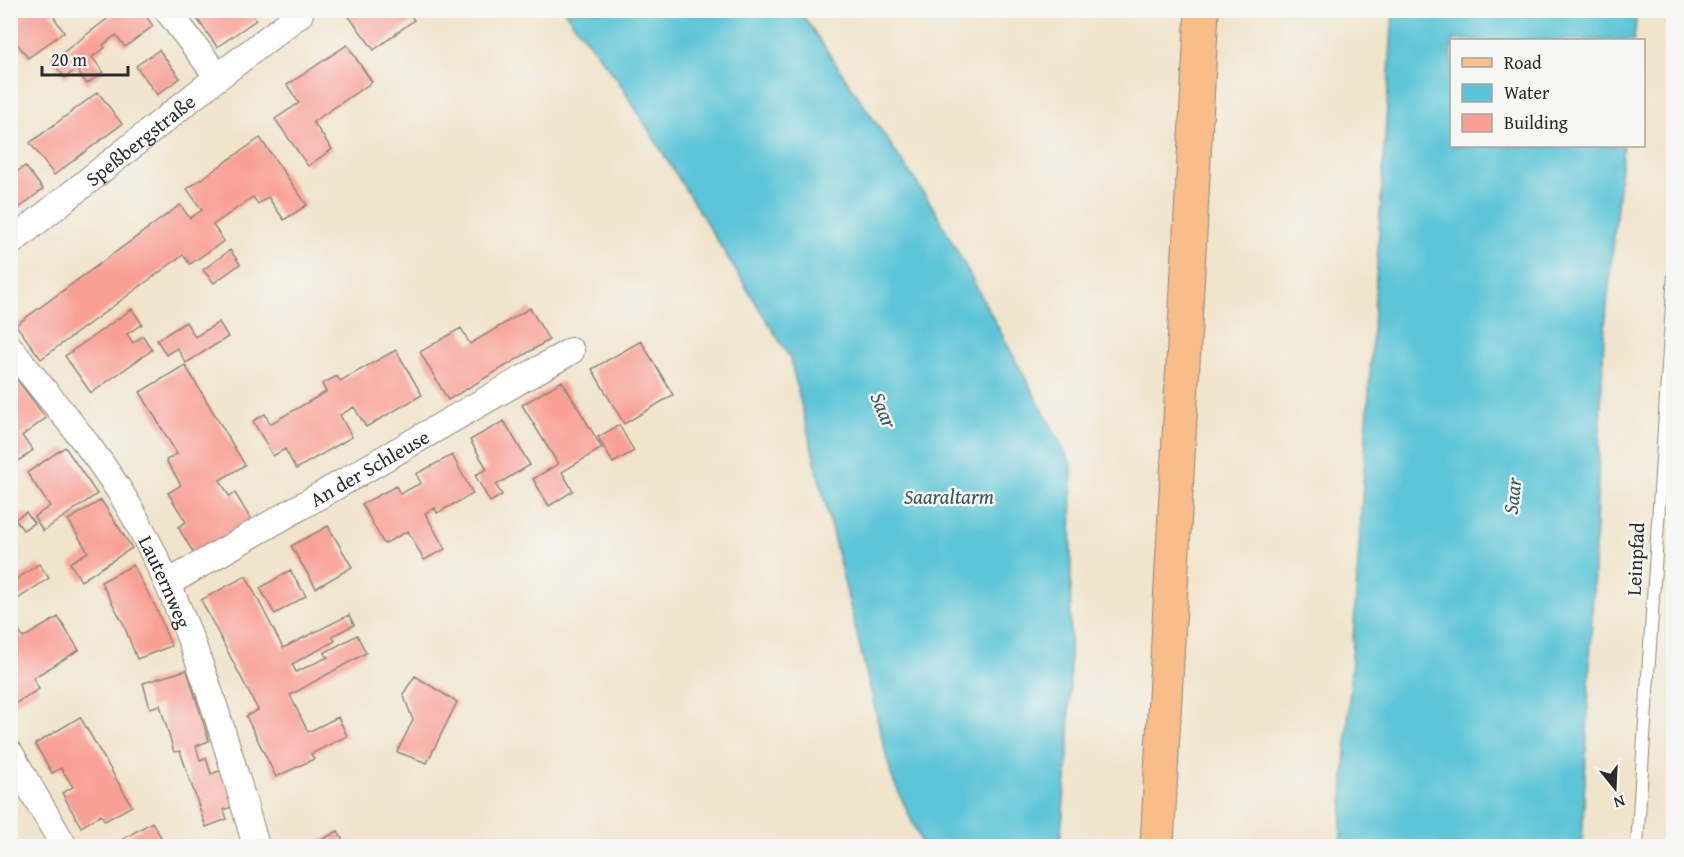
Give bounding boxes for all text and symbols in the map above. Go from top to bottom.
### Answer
scale bar [42,39,128,77]
legend [1450,39,1645,147]
text: 20 m [51,46,87,73]
text: Road [1504,49,1542,76]
text: Water [1504,79,1550,106]
street label: Speßbergstraße [79,87,201,192]
text: Building [1504,109,1568,136]
water label: Saar [863,387,906,434]
street label: An der Schleuse [304,421,434,513]
water label: Saar [1495,475,1529,516]
water label: Saaraltarm [904,481,994,512]
street label: Leinpfad [1619,521,1651,596]
street label: Lauternweg [132,530,199,632]
north arrow [1585,758,1645,818]
text: N [1611,789,1628,815]

